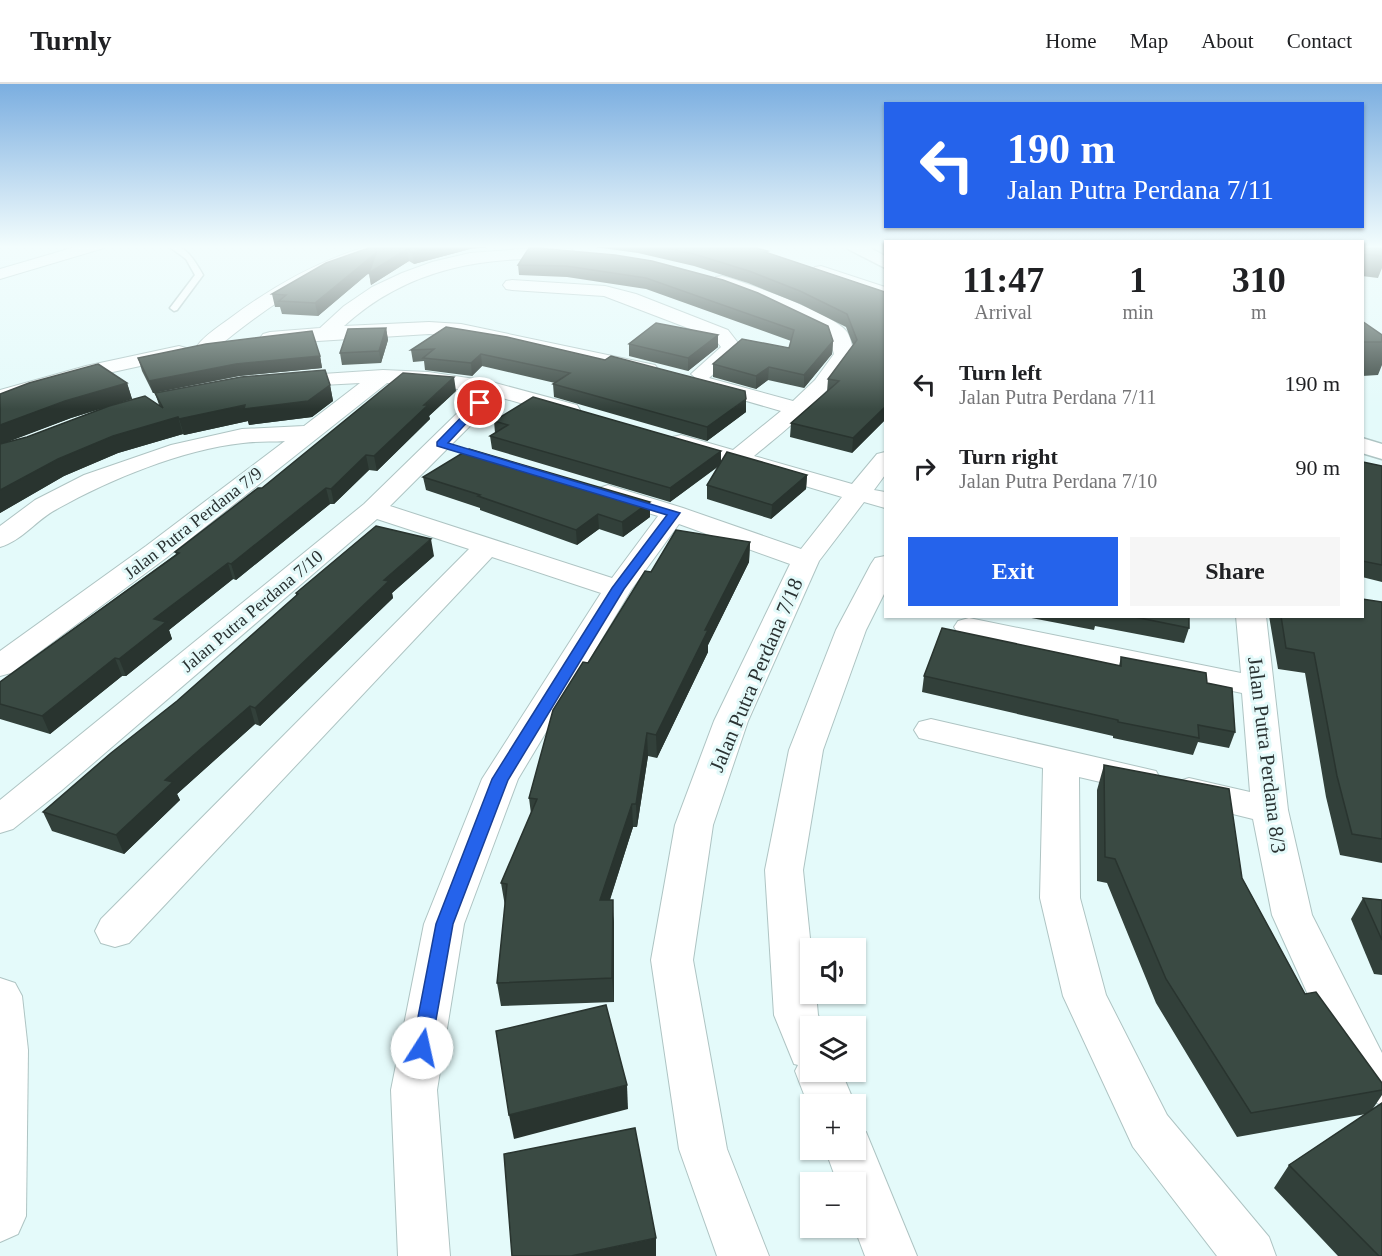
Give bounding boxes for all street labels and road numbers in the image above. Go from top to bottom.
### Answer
street label: Jalan Putra Perdana 7/9 [120,463,266,583]
street label: Jalan Putra Perdana 7/10 [177,546,327,676]
street label: Jalan Putra Perdana 7/18 [704,574,808,776]
street label: Jalan Putra Perdana 8/3 [1243,655,1291,855]

